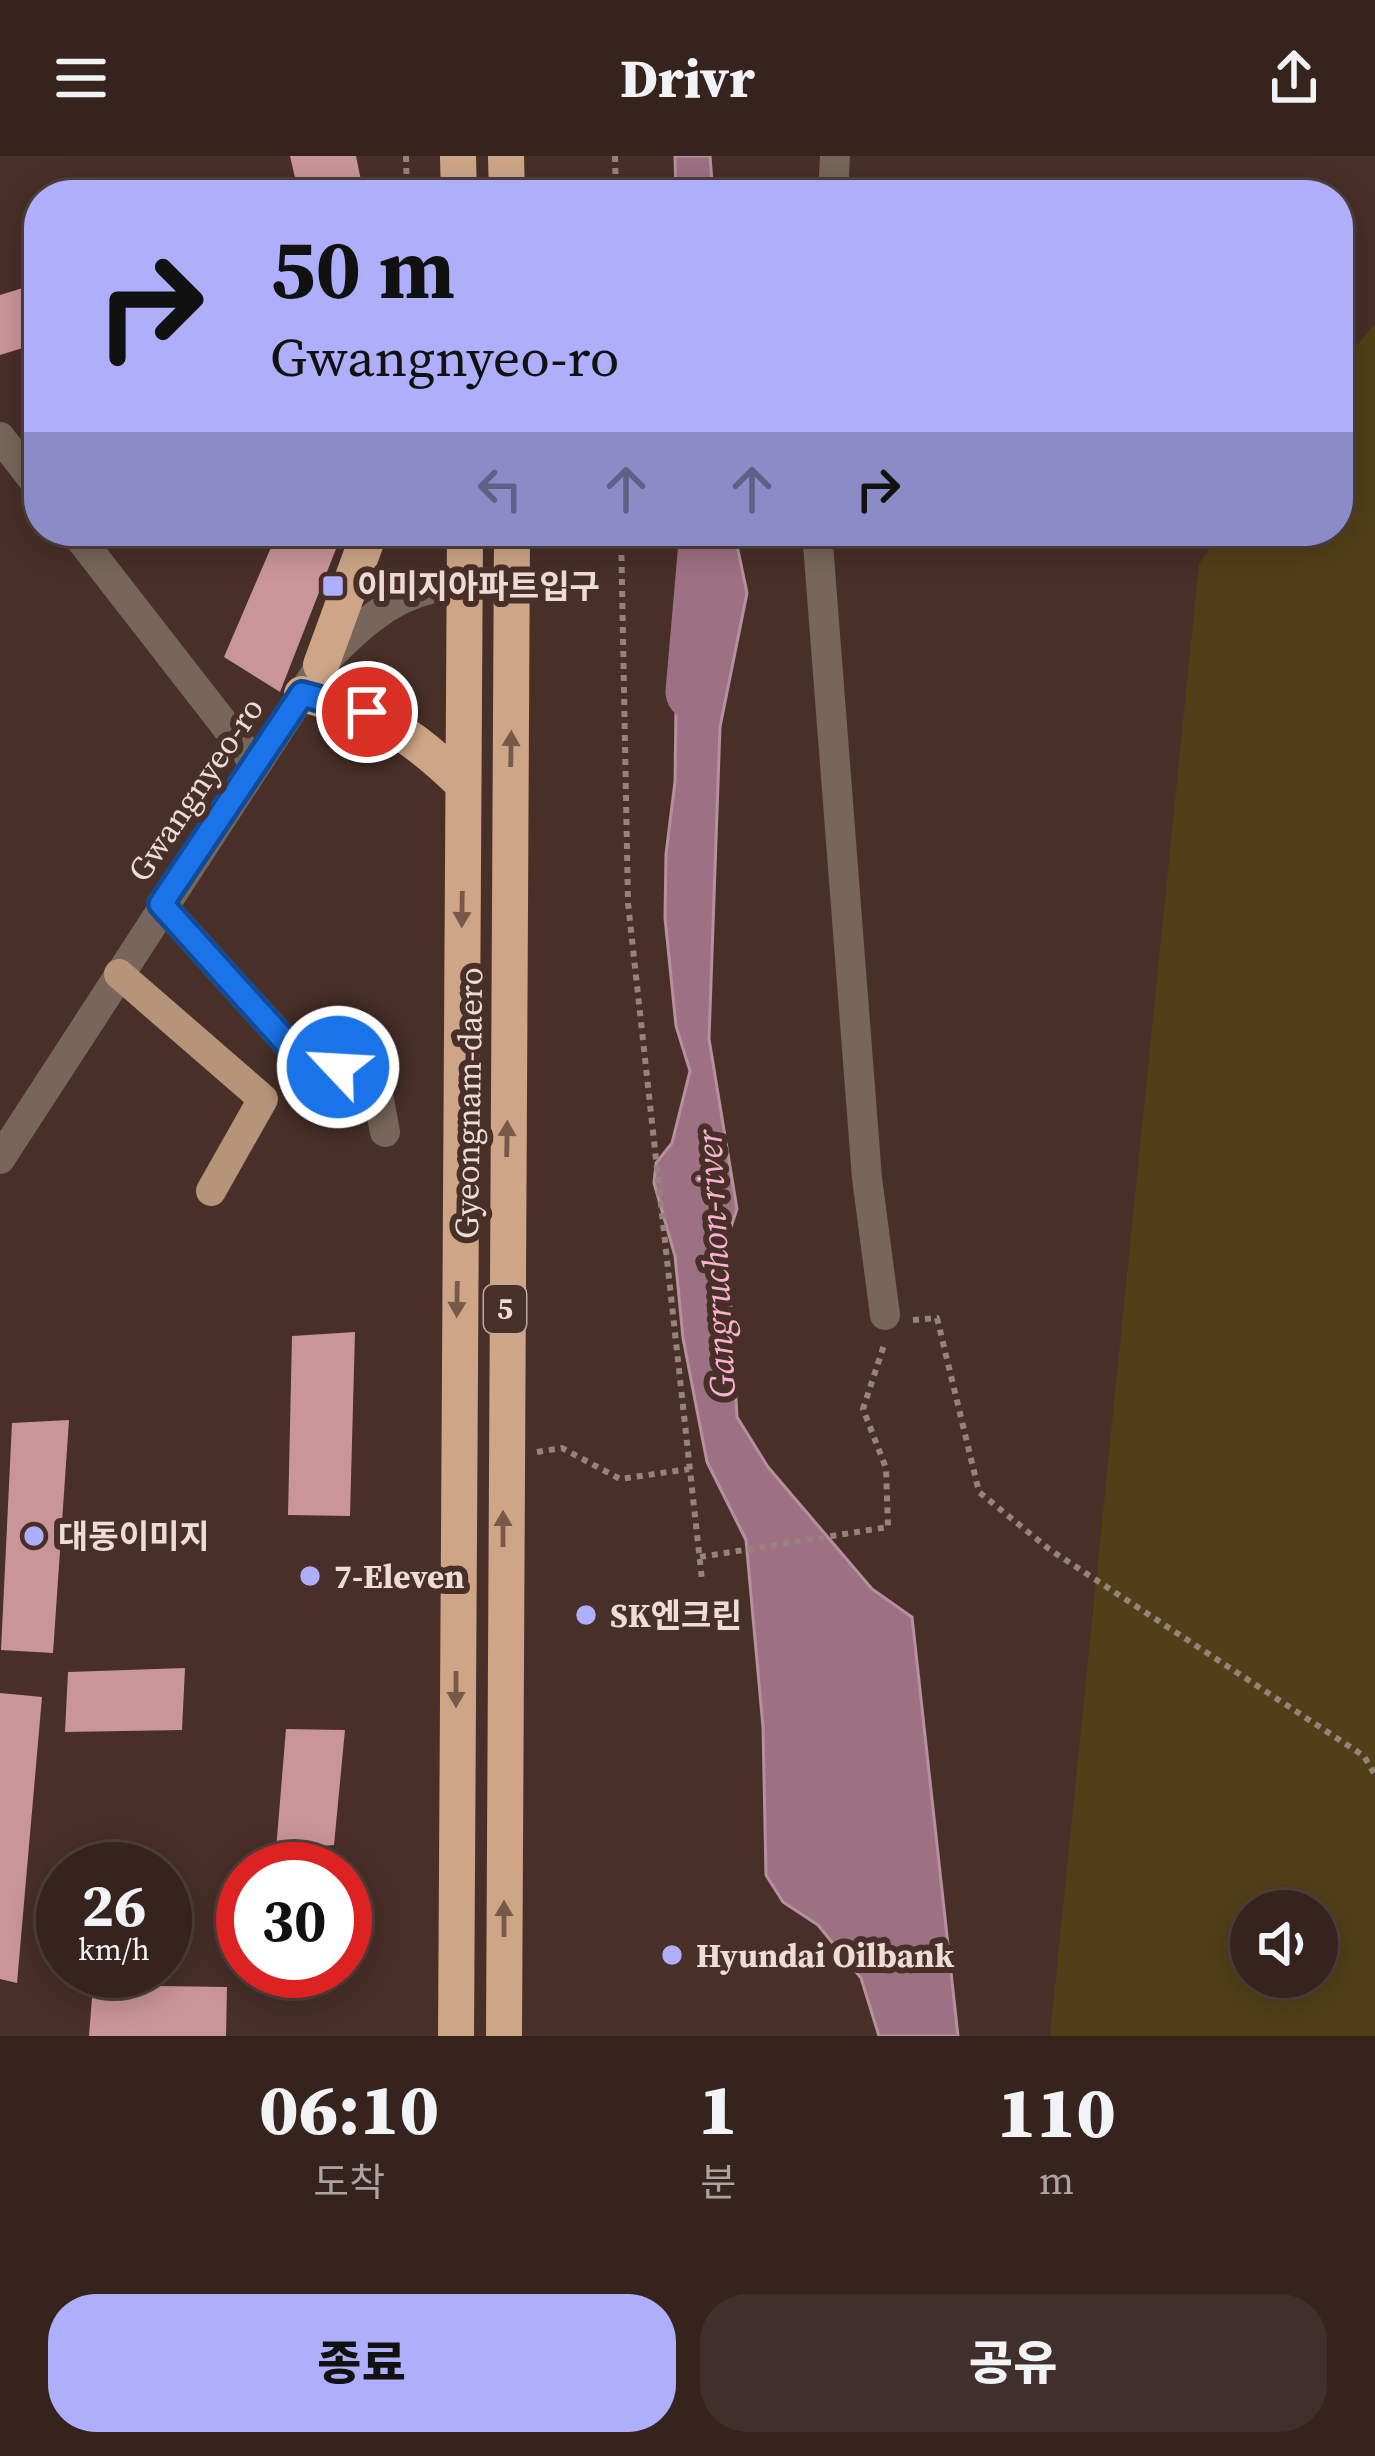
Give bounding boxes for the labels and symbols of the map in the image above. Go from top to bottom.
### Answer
place label: 이미지아파트입구 [357,564,600,609]
marker: 이미지아파트입구 [320,573,346,599]
pin [316,661,418,763]
street label: Gwangnyeo-ro [117,688,274,890]
one-way arrow [502,729,521,767]
one-way arrow [452,891,472,929]
street label: Gyeongnam-daero [444,967,493,1239]
position arrow [275,1004,401,1130]
one-way arrow [497,1119,516,1157]
water label: Gangruchon-river [684,1127,747,1400]
one-way arrow [447,1281,467,1319]
road number: 5 [484,1285,526,1333]
one-way arrow [493,1509,513,1547]
place label: 대동이미지 [58,1514,210,1559]
marker: 대동이미지 [21,1523,47,1549]
place label: 7-Eleven [334,1554,464,1599]
marker: 7-Eleven [297,1563,323,1589]
place label: SK엔크린 [610,1593,742,1638]
marker: SK엔크린 [573,1602,599,1628]
one-way arrow [446,1671,466,1709]
speed limit sign: 30 [216,1842,372,1998]
one-way arrow [494,1899,514,1937]
place label: Hyundai Oilbank [696,1933,954,1978]
marker: Hyundai Oilbank [659,1942,685,1968]

